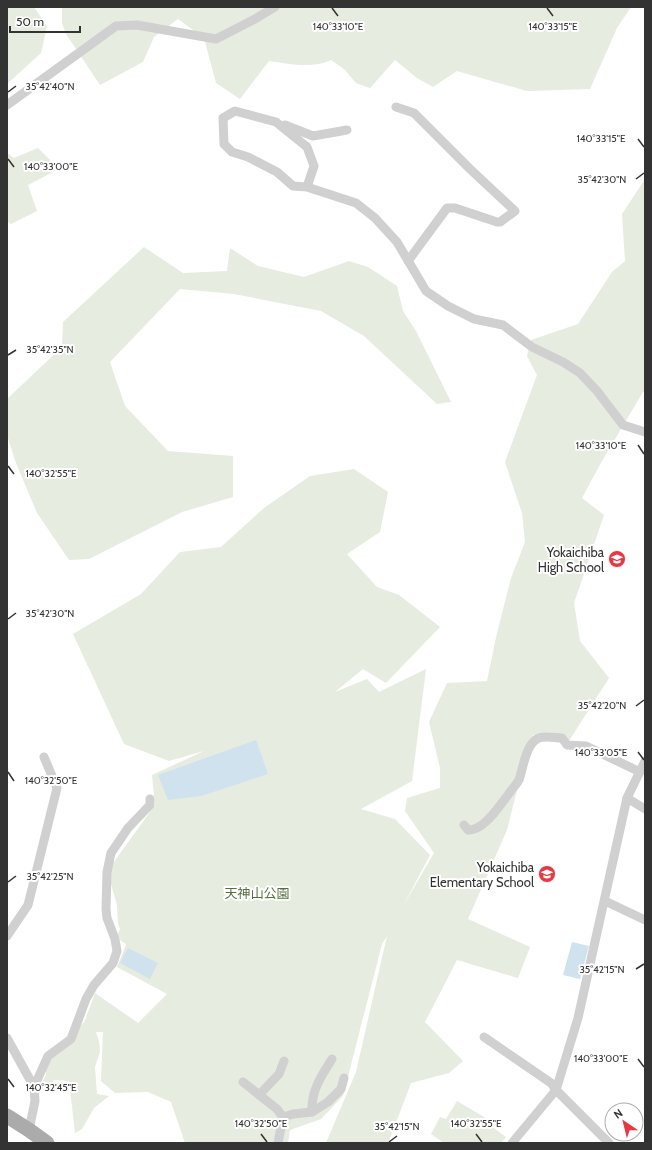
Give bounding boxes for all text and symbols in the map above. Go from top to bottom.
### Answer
scale bar [10,8,80,34]
text: 50 m [16,14,44,29]
text: 140°33'10"E [313,20,364,33]
text: 140°33'15"E [529,20,578,33]
text: 35°42'40"N [25,80,75,93]
text: 140°33'15"E [577,132,626,145]
text: 140°33'00"E [24,160,79,173]
text: 35°42'30"N [578,173,626,186]
text: 35°42'35"N [26,343,74,356]
text: 140°33'10"E [576,439,627,452]
text: 140°32'55"E [26,467,77,480]
place label: Yokaichiba High School [538,544,605,575]
school or university icon: Yokaichiba High School [607,549,627,569]
text: 35°42'30"N [26,607,74,620]
text: 35°42'20"N [578,699,626,712]
text: 140°33'05"E [575,746,628,759]
text: 140°32'50"E [25,774,78,787]
place label: Yokaichiba Elementary School [430,859,535,890]
school or university icon: Yokaichiba Elementary School [537,864,557,884]
text: 35°42'25"N [26,870,74,883]
park label: 天神山公園 [224,885,290,901]
text: 35°42'15"N [579,963,625,976]
text: 140°33'00"E [574,1052,629,1065]
text: 140°32'45"E [25,1081,77,1094]
north arrow [604,1102,644,1142]
text: N [611,1106,625,1122]
text: 140°32'50"E [235,1117,288,1130]
text: 140°32'55"E [451,1117,502,1130]
text: 35°42'15"N [374,1120,420,1133]

